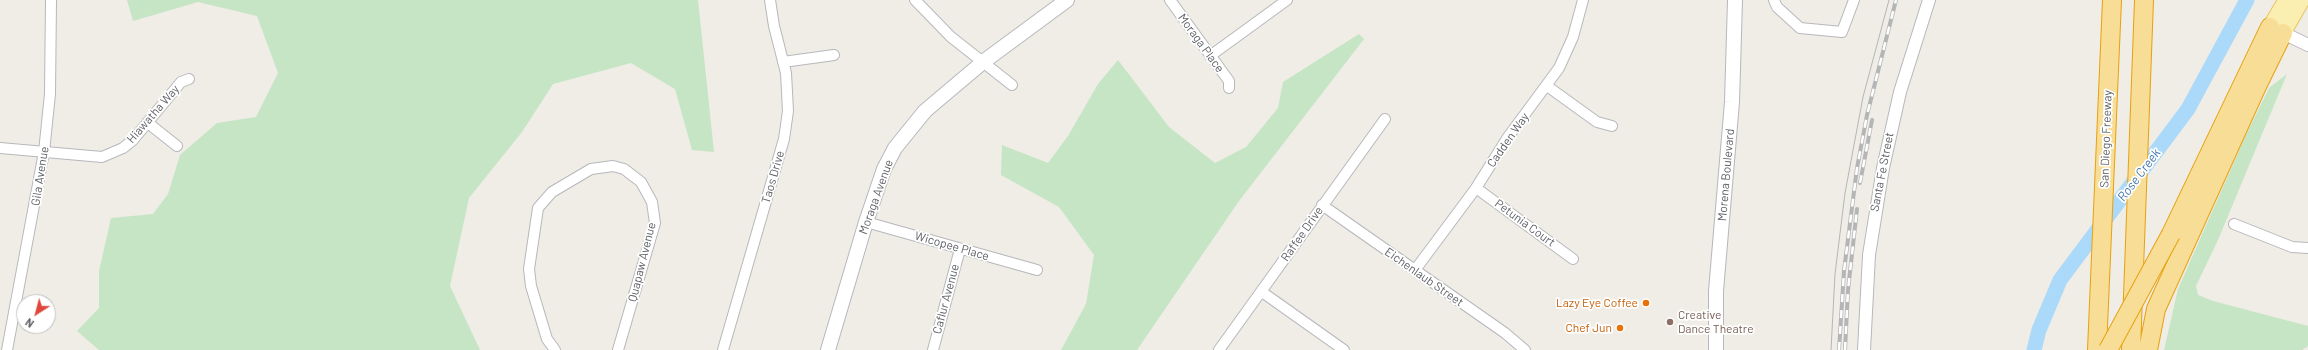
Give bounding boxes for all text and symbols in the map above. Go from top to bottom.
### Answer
street label: Moraga Place [1175,11,1227,75]
street label: Hiawatha Way [124,82,182,146]
street label: San Diego Freeway [2097,90,2115,188]
street label: Cadden Way [1484,110,1532,170]
street label: Morena Boulevard [1715,128,1737,222]
street label: Santa Fe Street [1867,131,1897,213]
street label: Gila Avenue [28,145,52,207]
water label: Rose Creek [2114,146,2164,204]
street label: Taos Drive [759,149,787,205]
street label: Moraga Avenue [856,158,896,236]
street label: Petunia Court [1492,196,1558,250]
street label: Raffee Drive [1278,204,1326,264]
street label: Quapaw Avenue [625,221,659,303]
street label: Wicopee Place [913,229,991,263]
street label: Eichenlaub Street [1382,244,1466,310]
street label: Caflur Avenue [930,263,962,335]
north arrow [16,294,56,334]
place label: Lazy Eye Coffee [1556,296,1638,310]
marker: Lazy Eye Coffee [1641,298,1651,308]
place label: Creative Dance Theatre [1678,308,1754,336]
text: N [22,316,36,331]
marker: Creative Dance Theatre [1665,317,1675,327]
place label: Chef Jun [1566,321,1612,335]
marker: Chef Jun [1615,323,1625,333]

